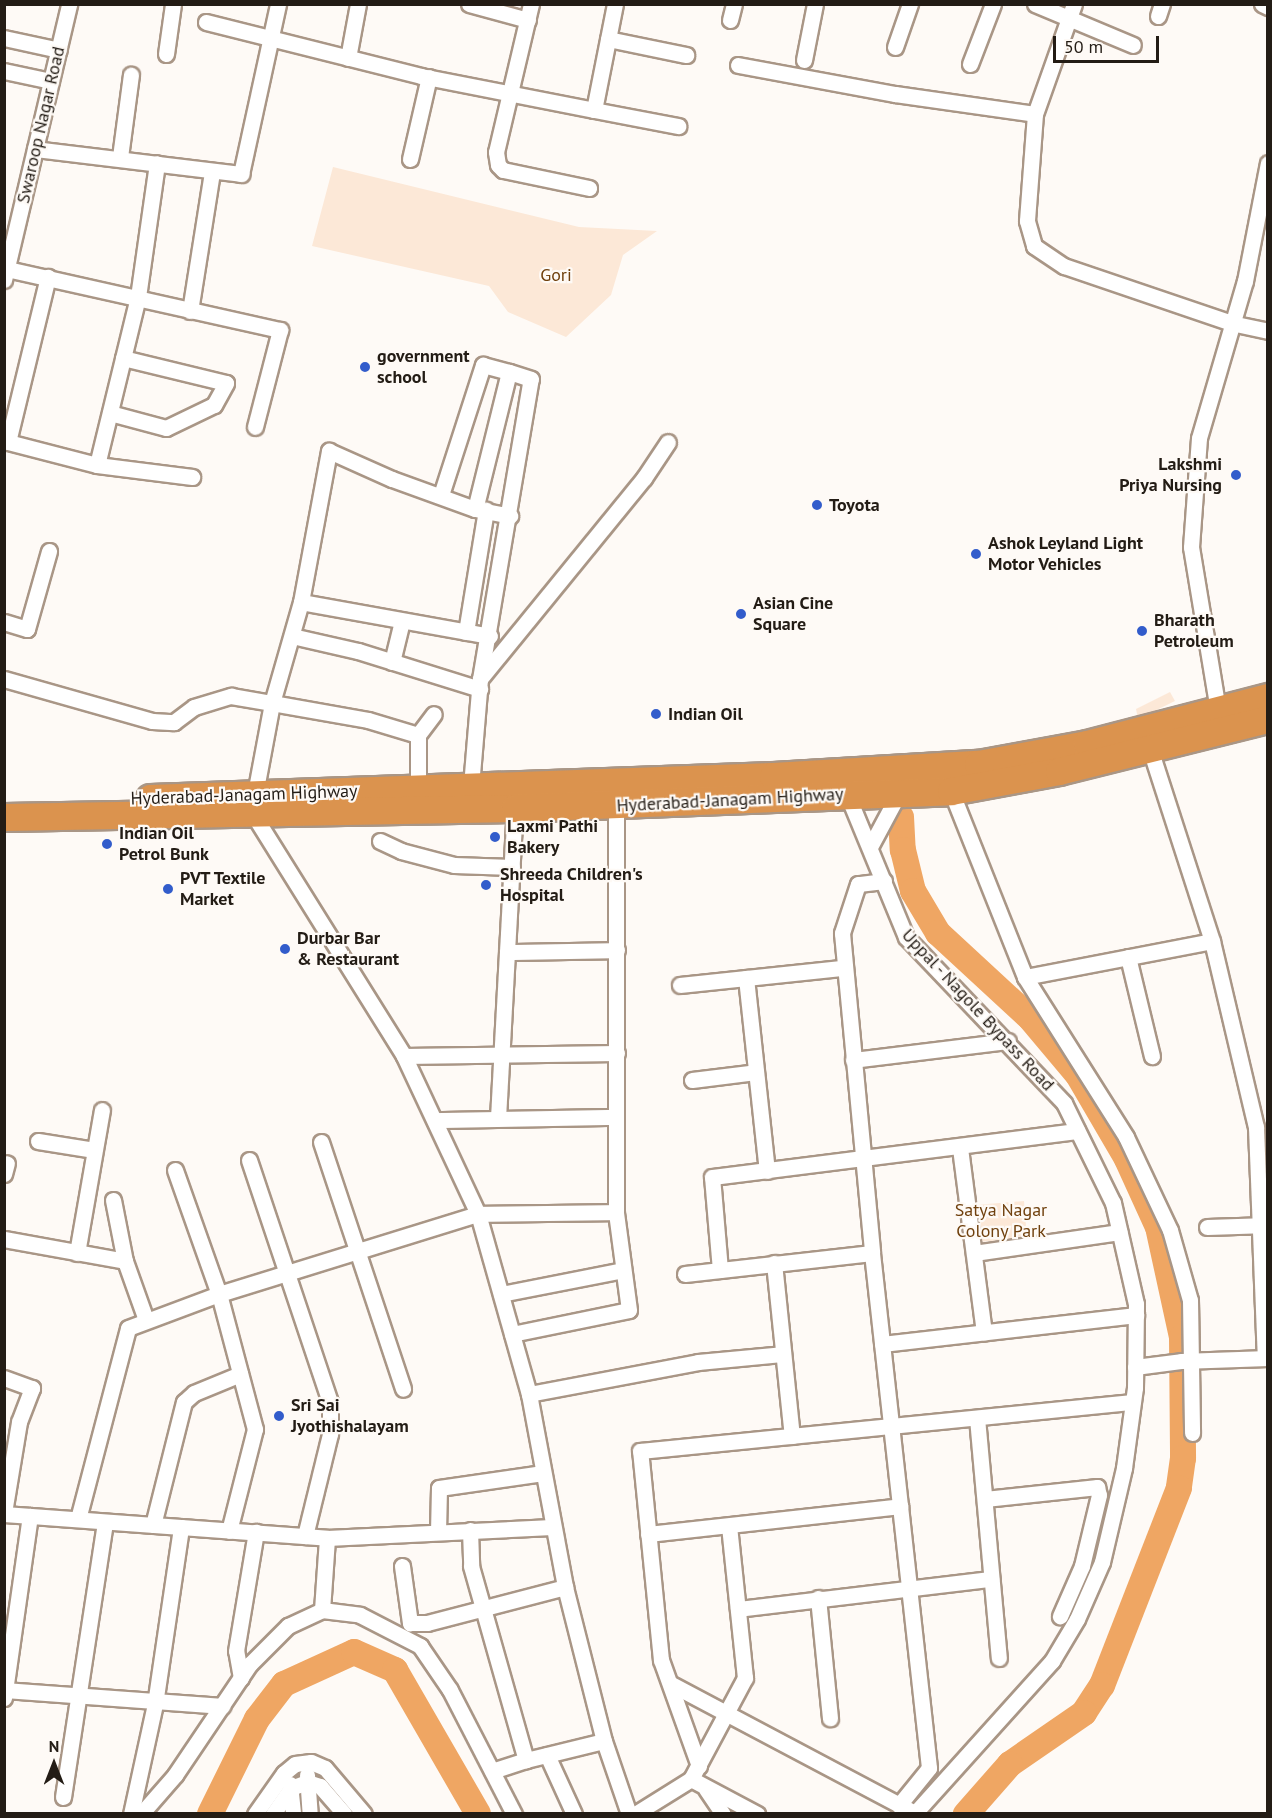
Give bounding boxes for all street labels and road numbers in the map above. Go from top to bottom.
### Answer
street label: Swaroop Nagar Road [12,44,70,206]
street label: Hyderabad-Janagam Highway [130,780,358,810]
street label: Hyderabad-Janagam Highway [616,783,844,817]
street label: Uppal - Nagole Bypass Road [896,923,1060,1097]

